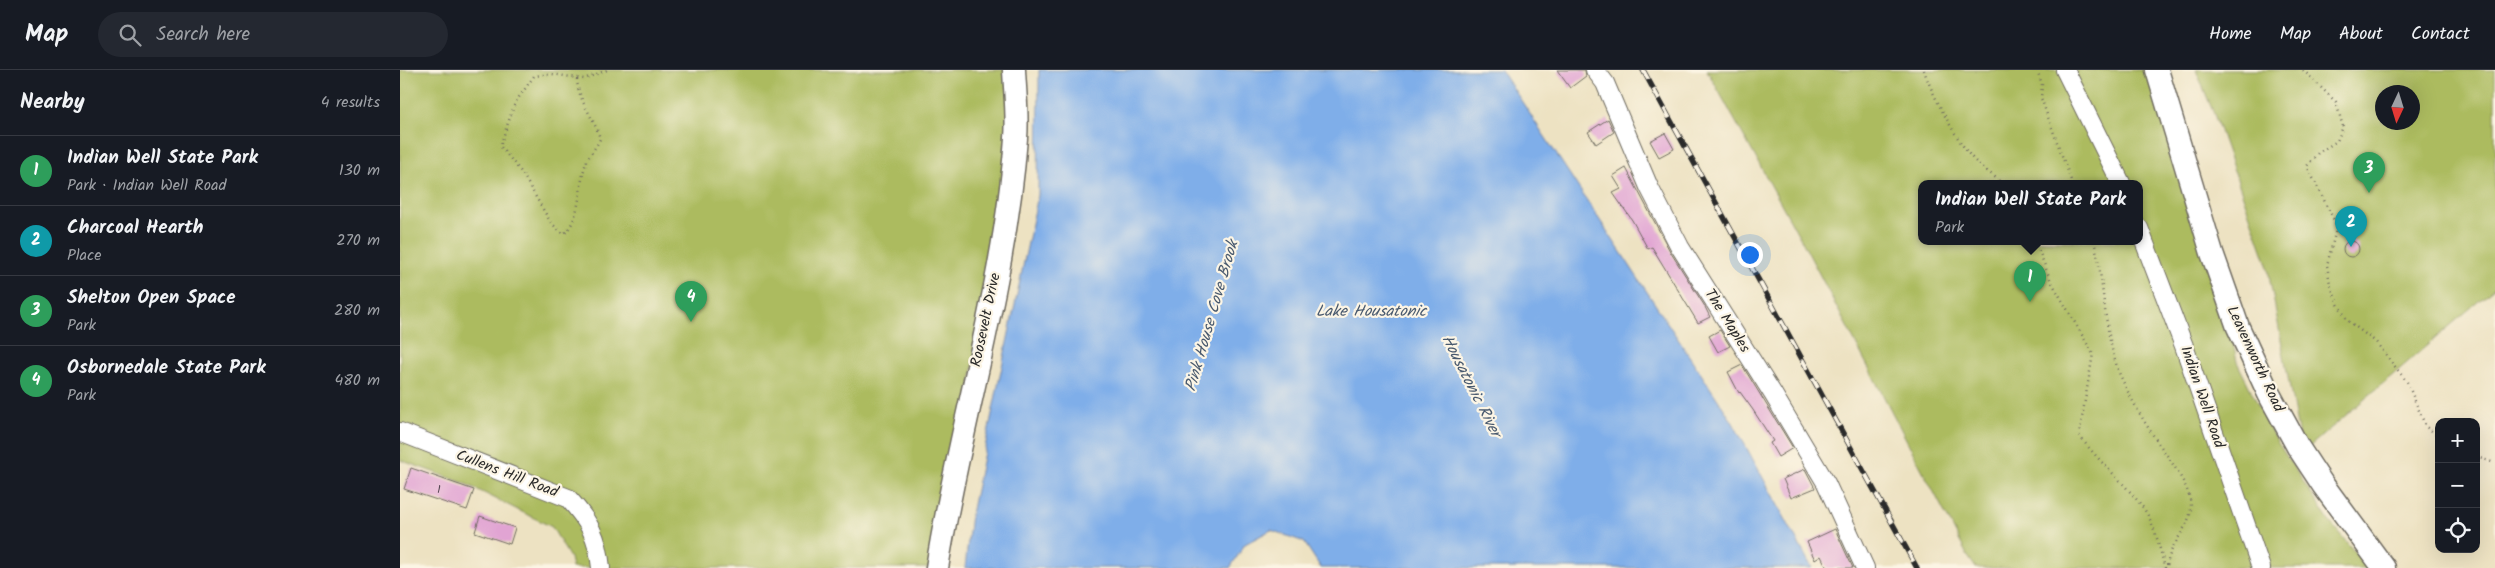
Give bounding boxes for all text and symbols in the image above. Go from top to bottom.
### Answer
search box [98,12,448,57]
text: Map [25,15,68,54]
text: Search here [156,20,250,50]
text: Home [2209,20,2252,49]
text: Map [2280,20,2311,49]
text: About [2339,20,2383,49]
text: Contact [2411,20,2470,49]
icon: search [116,21,144,49]
north arrow [2375,85,2420,130]
text: Nearby [20,86,85,119]
text: 4 results [321,90,380,115]
text: Indian Well State Park [67,143,258,173]
pin: 3 [2353,152,2385,193]
text: 1 [34,158,38,183]
text: 130 m [339,158,380,183]
text: Park · Indian Well Road [67,173,226,198]
popup [1918,180,2143,245]
text: Indian Well State Park [1935,185,2126,215]
pin: 2 [2335,206,2367,247]
text: Charcoal Hearth [67,213,203,243]
text: Park [1935,215,1964,240]
text: 2 [31,228,41,253]
text: 270 m [336,228,380,253]
water label: Pink House Cove Brook [1179,235,1246,394]
your location [1737,242,1763,268]
text: Place [67,243,101,268]
pin: 1 [2014,261,2046,302]
street label: Roosevelt Drive [964,271,1008,369]
pin: 4 [675,281,707,322]
text: Shelton Open Space [67,283,236,313]
street label: The Maples [1698,284,1756,358]
text: 3 [32,298,40,323]
text: 280 m [334,298,380,323]
water label: Lake Housatonic [1316,299,1428,324]
street label: Leavenworth Road [2220,302,2290,417]
text: Park [67,313,96,338]
water label: Housatonic River [1435,331,1509,445]
street label: Indian Well Road [2173,343,2231,452]
text: Osbornedale State Park [67,353,266,383]
text: 4 [32,368,40,393]
text: 480 m [334,368,380,393]
text: Park [67,383,96,408]
map controls [2435,418,2480,553]
button: + [2435,418,2480,463]
street label: Cullens Hill Road [452,443,562,505]
button: − [2435,463,2480,508]
house number: 1 [437,480,441,499]
button: locate [2435,508,2480,553]

